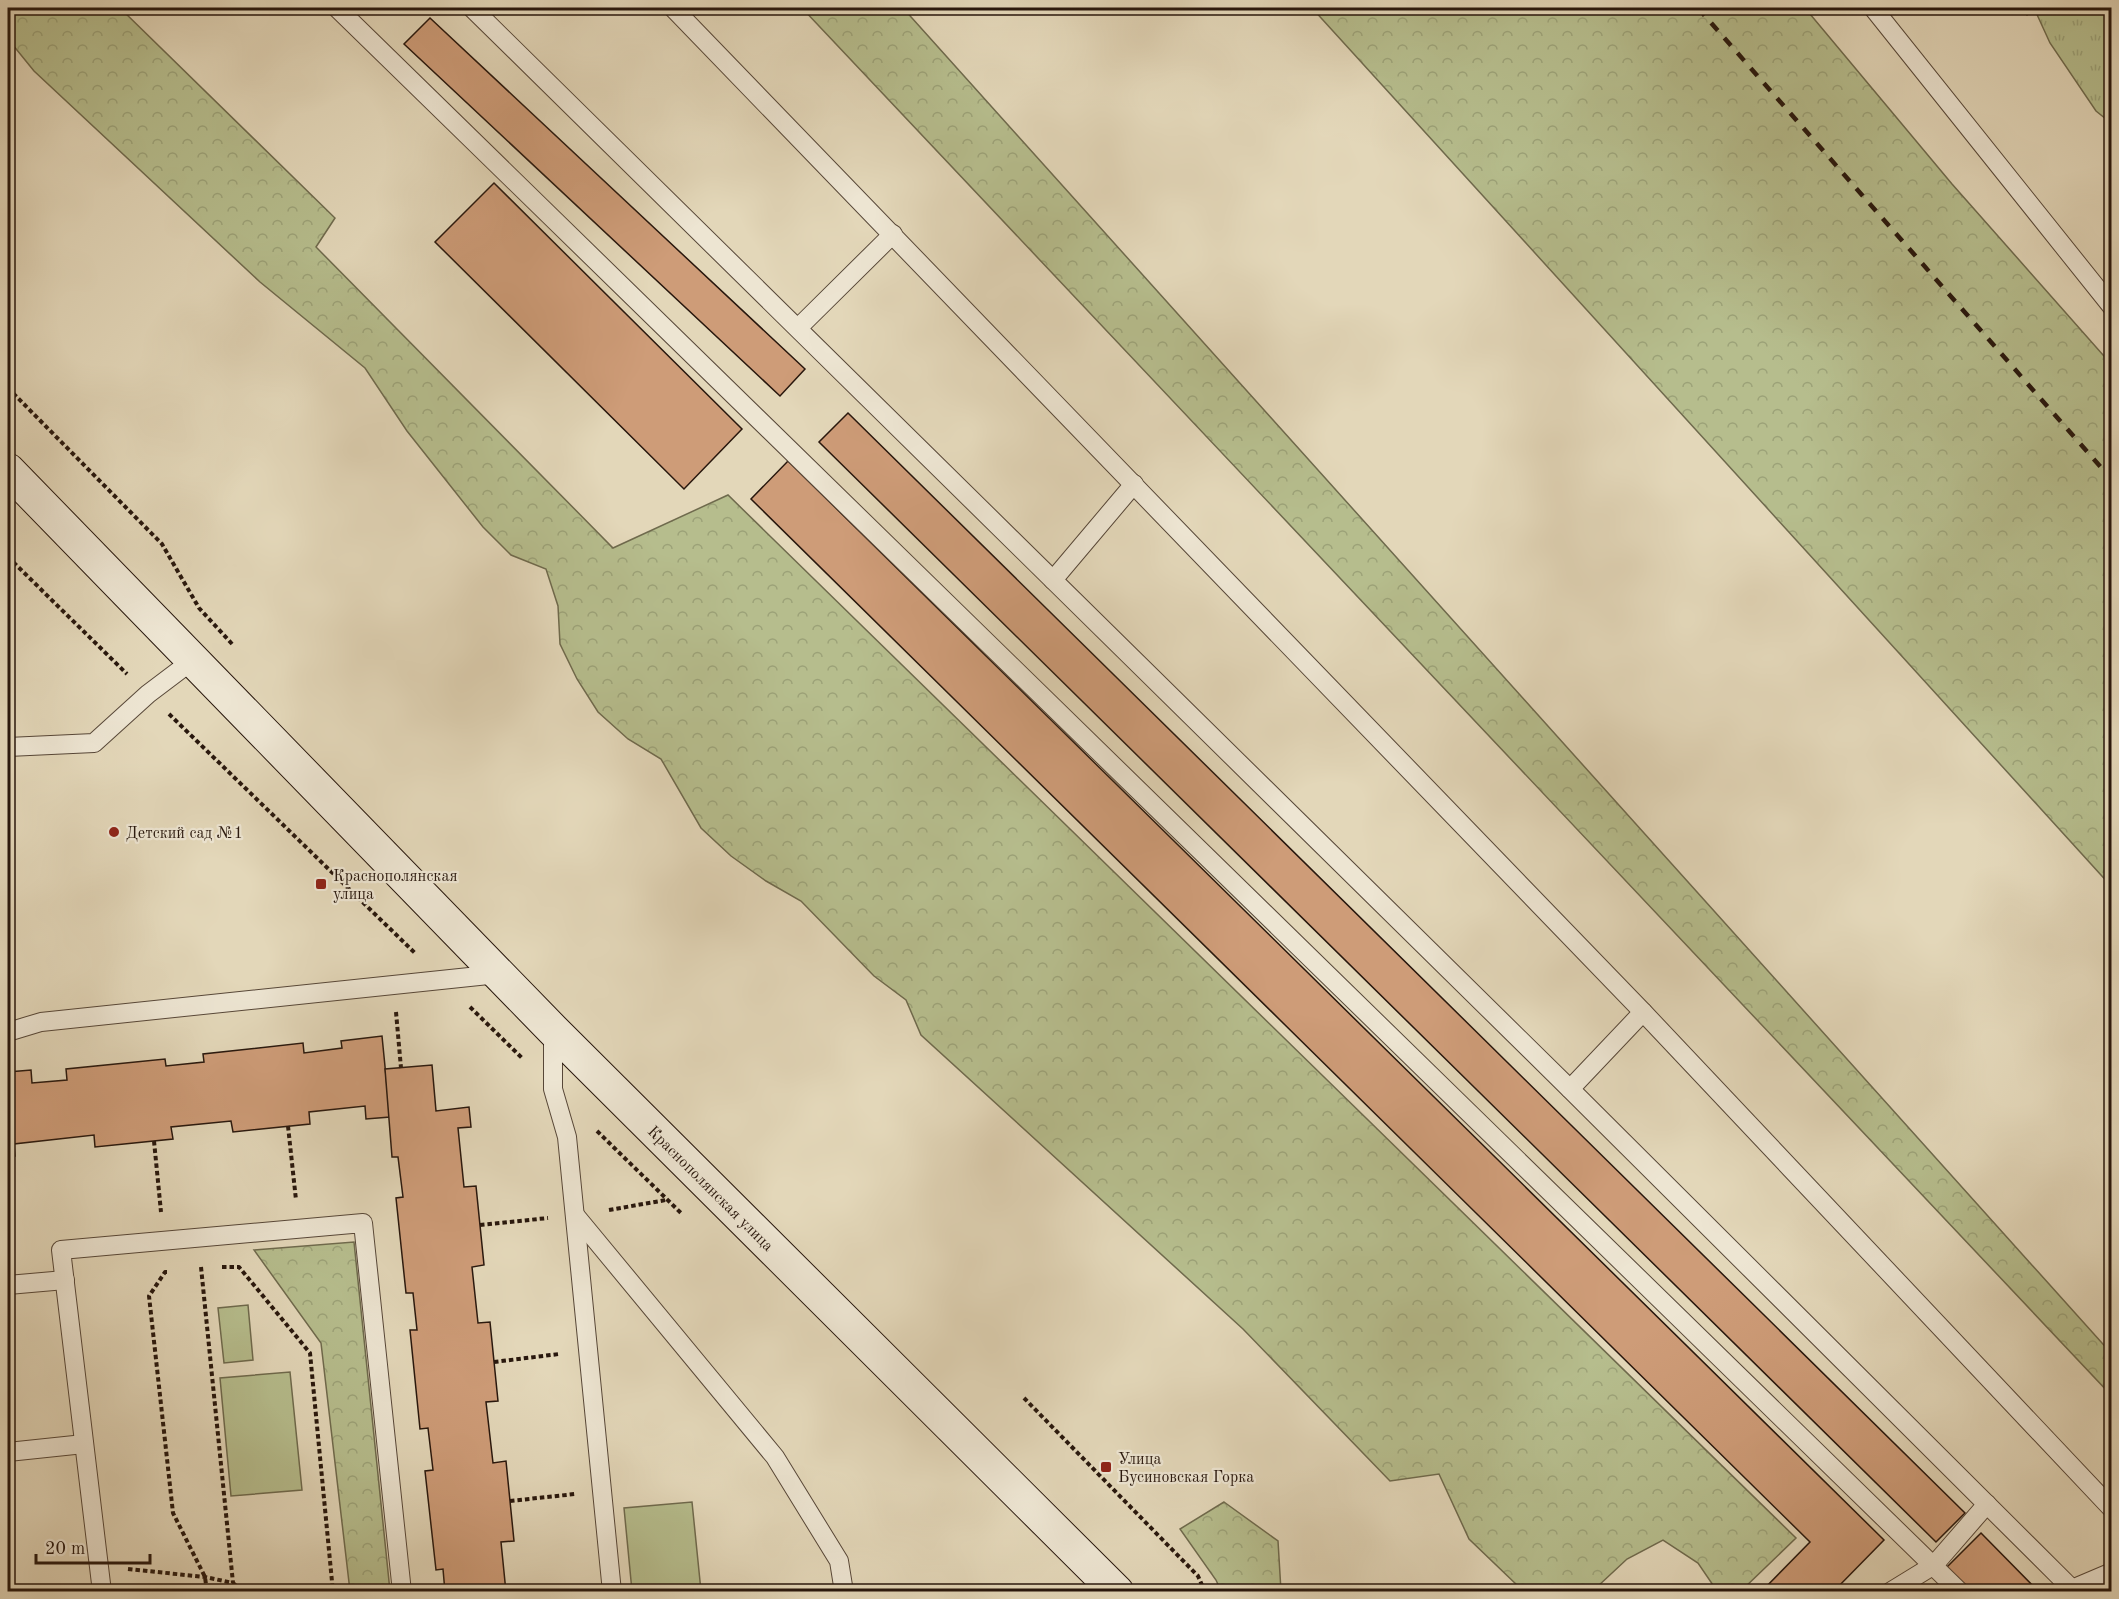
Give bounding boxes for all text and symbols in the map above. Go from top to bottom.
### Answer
marker: Детский сад №1 [107,825,121,839]
place label: Детский сад №1 [126,826,243,842]
place label: Краснополянская улица [333,869,458,903]
marker: Краснополянская улица [314,877,328,891]
street label: Краснополянская улица [644,1123,776,1255]
place label: Улица Бусиновская Горка [1118,1452,1254,1486]
marker: Улица Бусиновская Горка [1099,1460,1113,1474]
scale bar [36,1527,150,1565]
text: 20 m [45,1540,85,1558]

